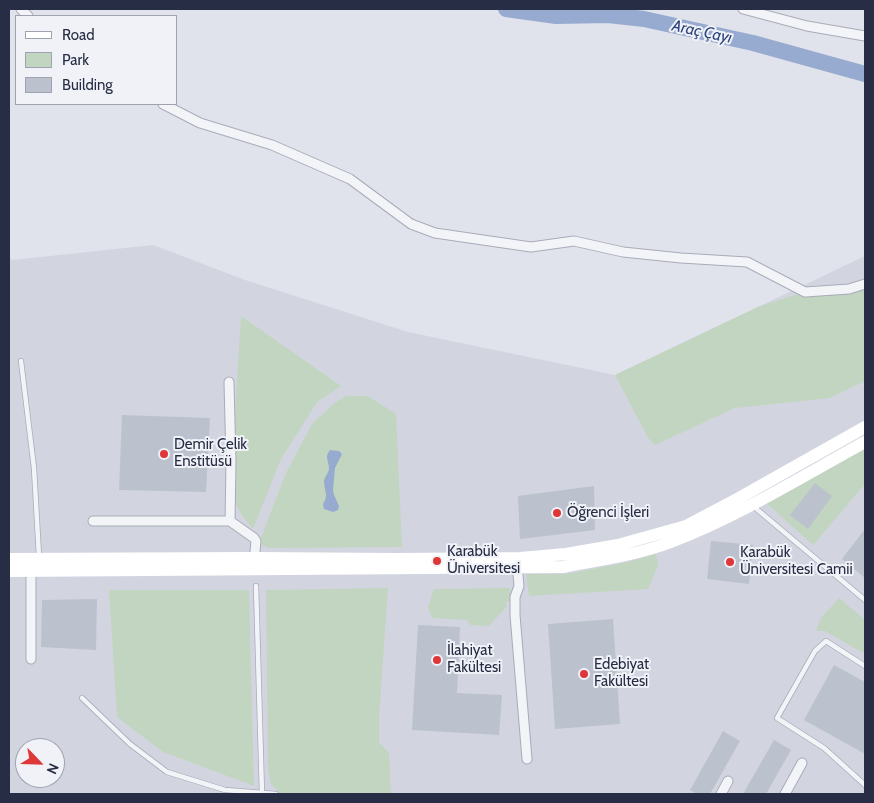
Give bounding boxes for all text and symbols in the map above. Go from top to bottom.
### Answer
legend [15,15,178,105]
water label: Araç Çayı [670,16,734,48]
text: Road [62,26,95,44]
text: Park [62,51,89,69]
text: Building [62,76,113,94]
place label: Demir Çelik Enstitüsü [174,436,247,471]
marker: Demir Çelik Enstitüsü [158,448,170,460]
place label: Öğrenci İşleri [567,504,649,522]
marker: Öğrenci İşleri [551,507,563,519]
place label: Karabük Üniversitesi [447,543,520,578]
place label: Karabük Üniversitesi Camii [740,544,853,579]
marker: Karabük Üniversitesi [431,555,443,567]
marker: Karabük Üniversitesi Camii [724,556,736,568]
place label: İlahiyat Fakültesi [447,642,501,677]
marker: İlahiyat Fakültesi [431,654,443,666]
place label: Edebiyat Fakültesi [594,656,649,691]
marker: Edebiyat Fakültesi [578,668,590,680]
north arrow [15,738,65,788]
text: N [43,761,63,777]

